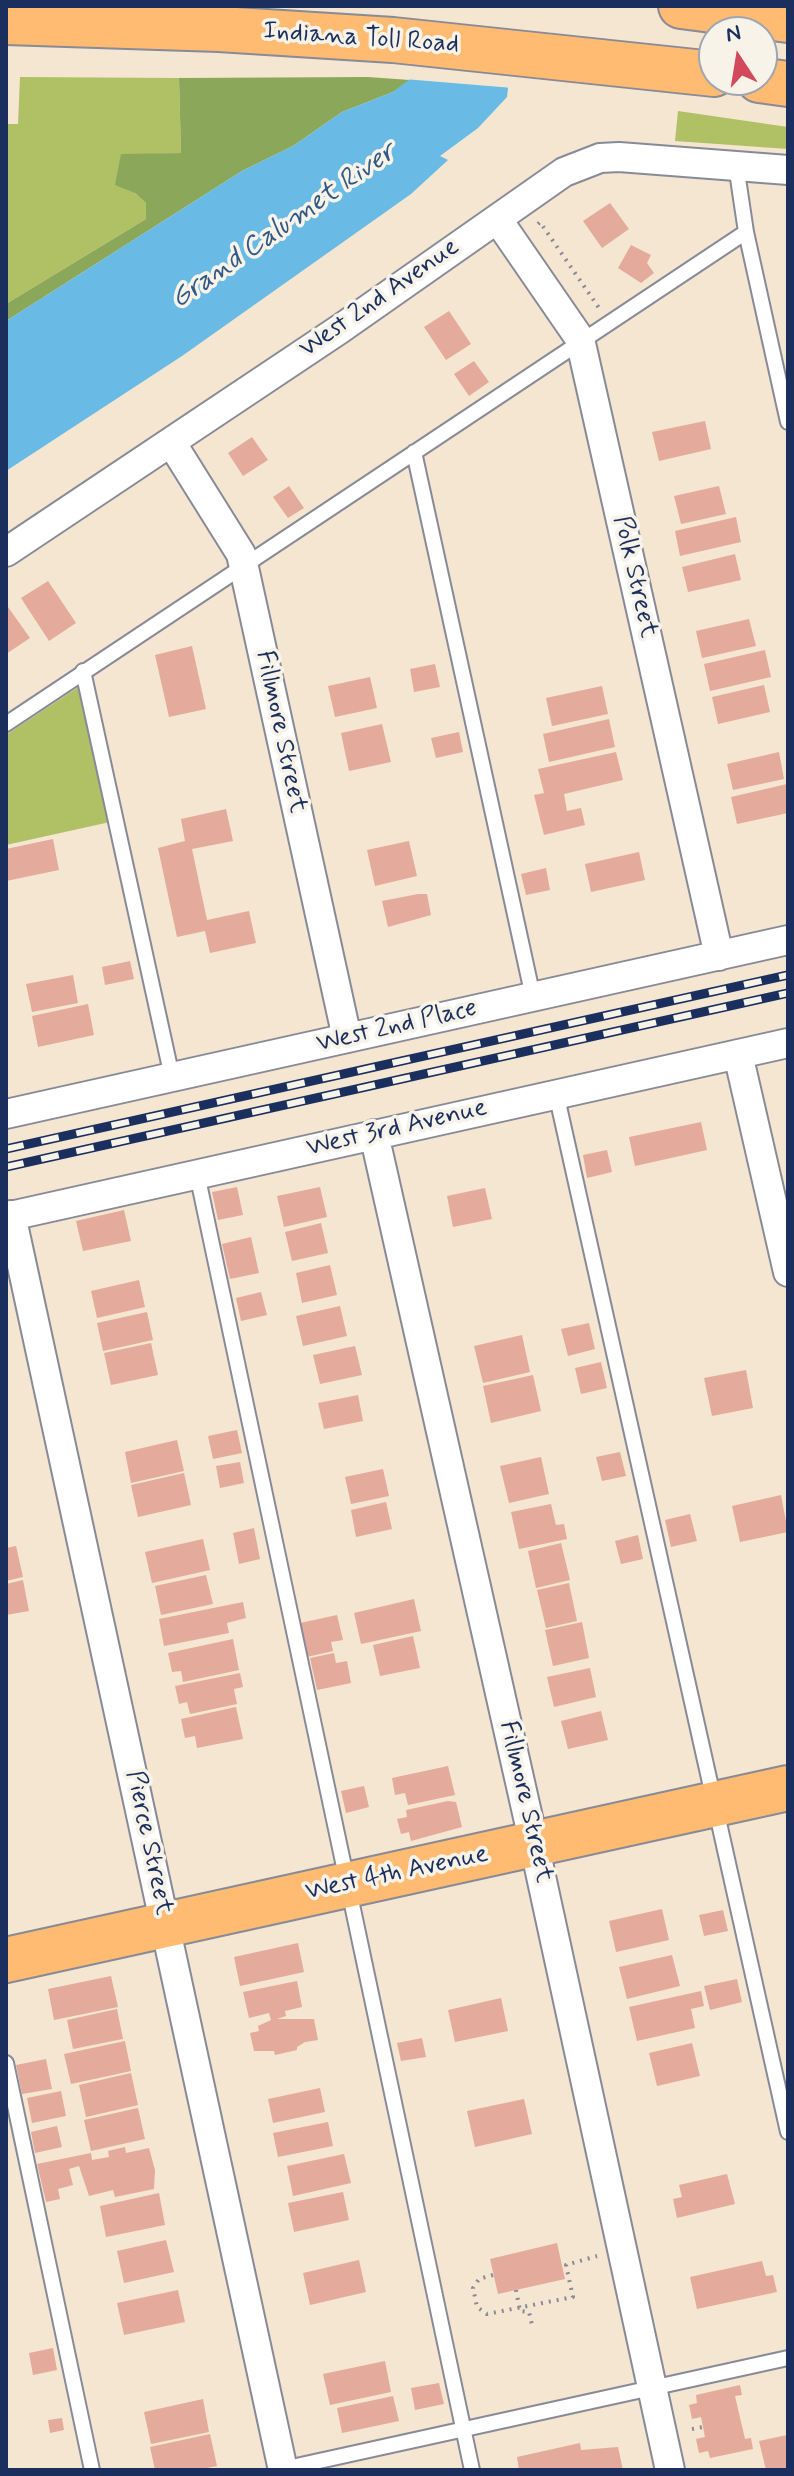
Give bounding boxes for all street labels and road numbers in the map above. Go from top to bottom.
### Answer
street label: Indiana Toll Road [262,17,460,61]
street label: West 2nd Avenue [294,232,466,366]
street label: Polk Street [605,513,663,641]
street label: Fillmore Street [248,648,312,816]
street label: West 2nd Place [314,993,480,1061]
street label: West 3rd Avenue [304,1093,490,1165]
street label: Fillmore Street [491,1718,559,1886]
street label: Pierce Street [117,1768,179,1918]
street label: West 4th Avenue [303,1839,491,1909]

